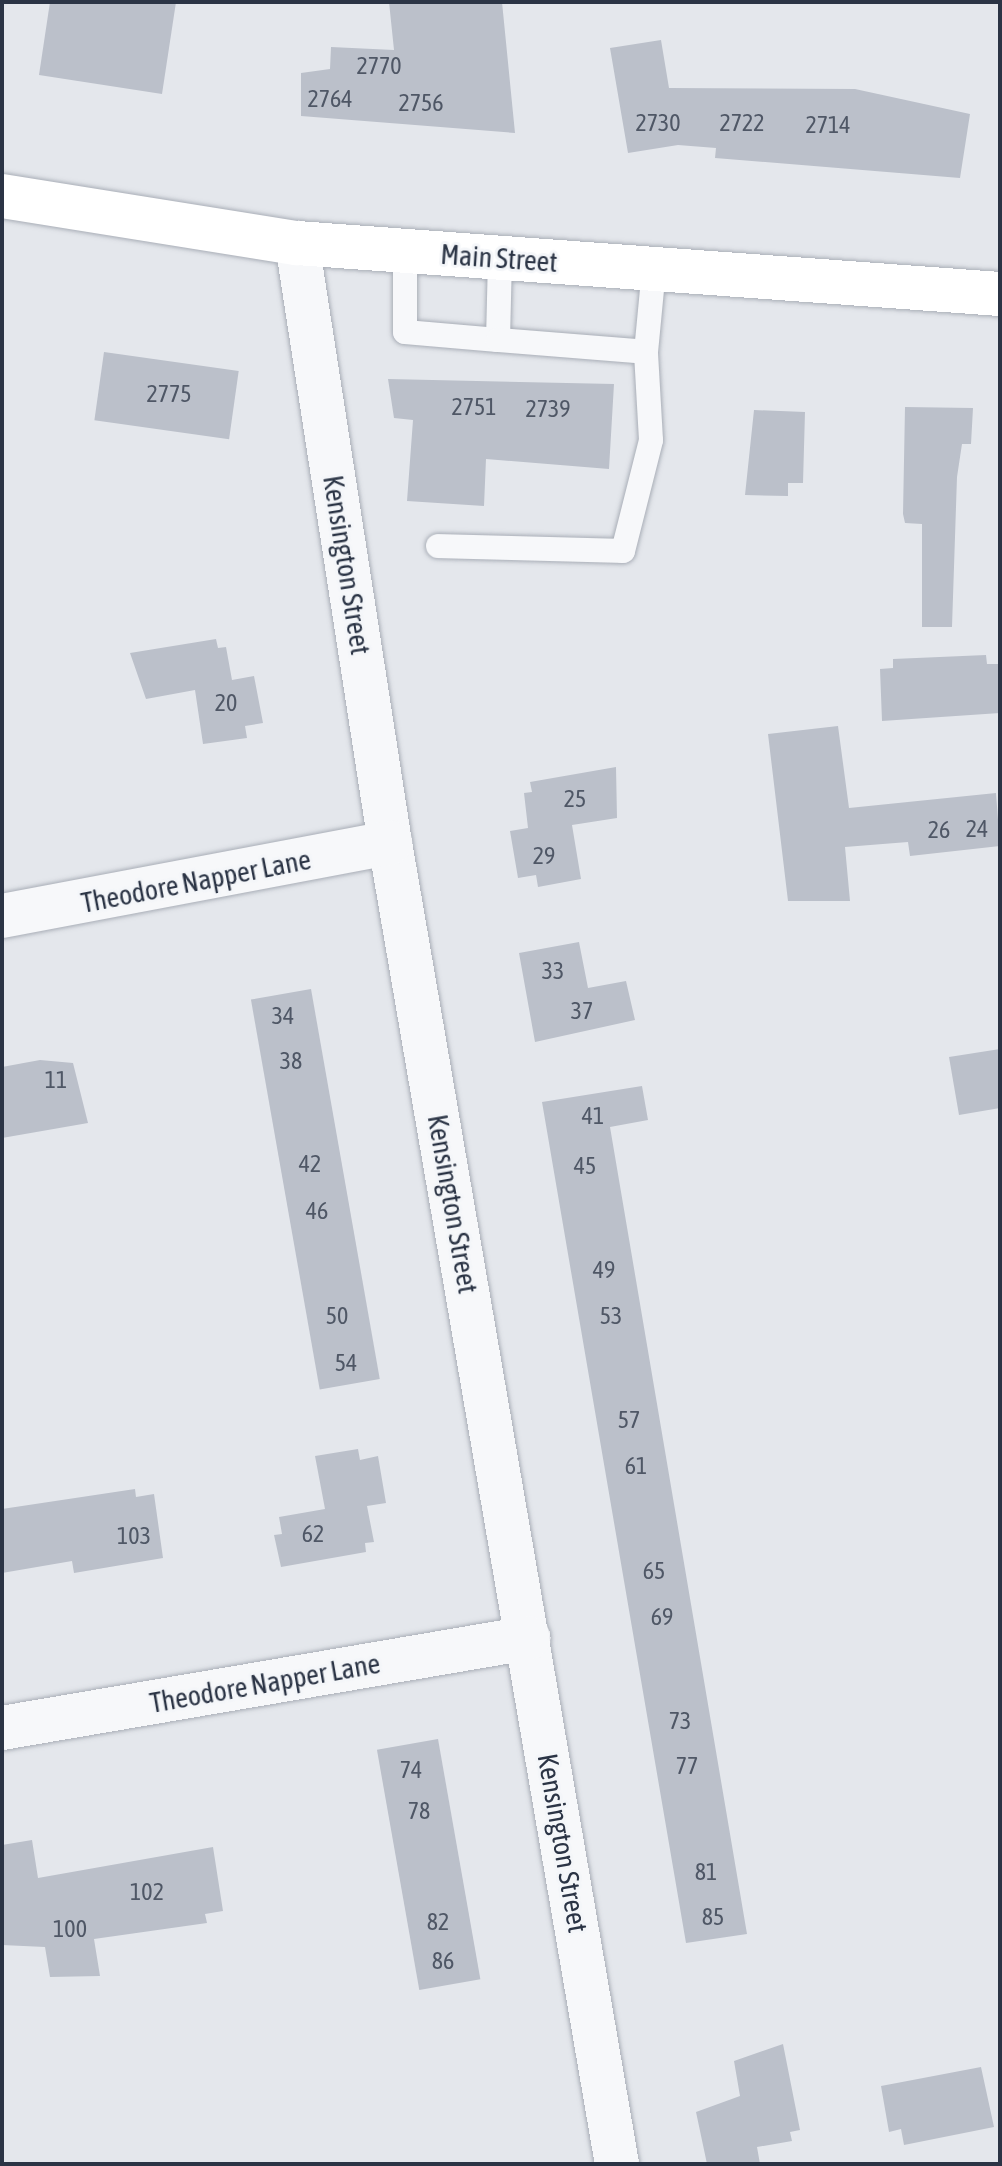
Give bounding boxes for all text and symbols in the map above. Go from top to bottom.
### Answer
house number: 2770 [356,52,402,80]
house number: 2764 [307,85,353,113]
house number: 2756 [398,89,444,117]
house number: 2730 [635,109,681,137]
house number: 2722 [719,109,765,137]
house number: 2714 [805,111,851,139]
street label: Main Street [439,237,559,279]
house number: 2775 [146,380,192,408]
house number: 2751 [451,393,497,421]
house number: 2739 [525,395,571,423]
street label: Kensington Street [316,473,378,657]
house number: 20 [215,689,237,717]
house number: 25 [564,785,586,813]
house number: 24 [966,815,988,843]
house number: 26 [928,816,950,844]
street label: Theodore Napper Lane [78,842,314,920]
house number: 29 [533,842,555,870]
house number: 33 [542,957,564,985]
house number: 37 [571,997,593,1025]
house number: 34 [272,1002,294,1030]
house number: 38 [280,1047,302,1075]
house number: 11 [45,1066,67,1094]
house number: 41 [582,1102,604,1130]
street label: Kensington Street [421,1112,485,1296]
house number: 42 [299,1150,321,1178]
house number: 45 [574,1152,596,1180]
house number: 46 [306,1197,328,1225]
house number: 49 [593,1256,615,1284]
house number: 50 [326,1302,348,1330]
house number: 53 [600,1302,622,1330]
house number: 54 [335,1349,357,1377]
house number: 57 [618,1406,640,1434]
house number: 61 [625,1452,647,1480]
house number: 62 [302,1520,324,1548]
house number: 103 [117,1522,151,1550]
house number: 65 [643,1557,665,1585]
house number: 69 [651,1603,673,1631]
street label: Theodore Napper Lane [147,1646,383,1720]
house number: 73 [669,1707,691,1735]
street label: Kensington Street [531,1751,595,1935]
house number: 77 [676,1752,698,1780]
house number: 74 [400,1756,422,1784]
house number: 78 [408,1797,430,1825]
house number: 81 [695,1858,717,1886]
house number: 102 [130,1878,164,1906]
house number: 85 [702,1903,724,1931]
house number: 82 [427,1908,449,1936]
house number: 100 [53,1915,87,1943]
house number: 86 [432,1947,454,1975]

